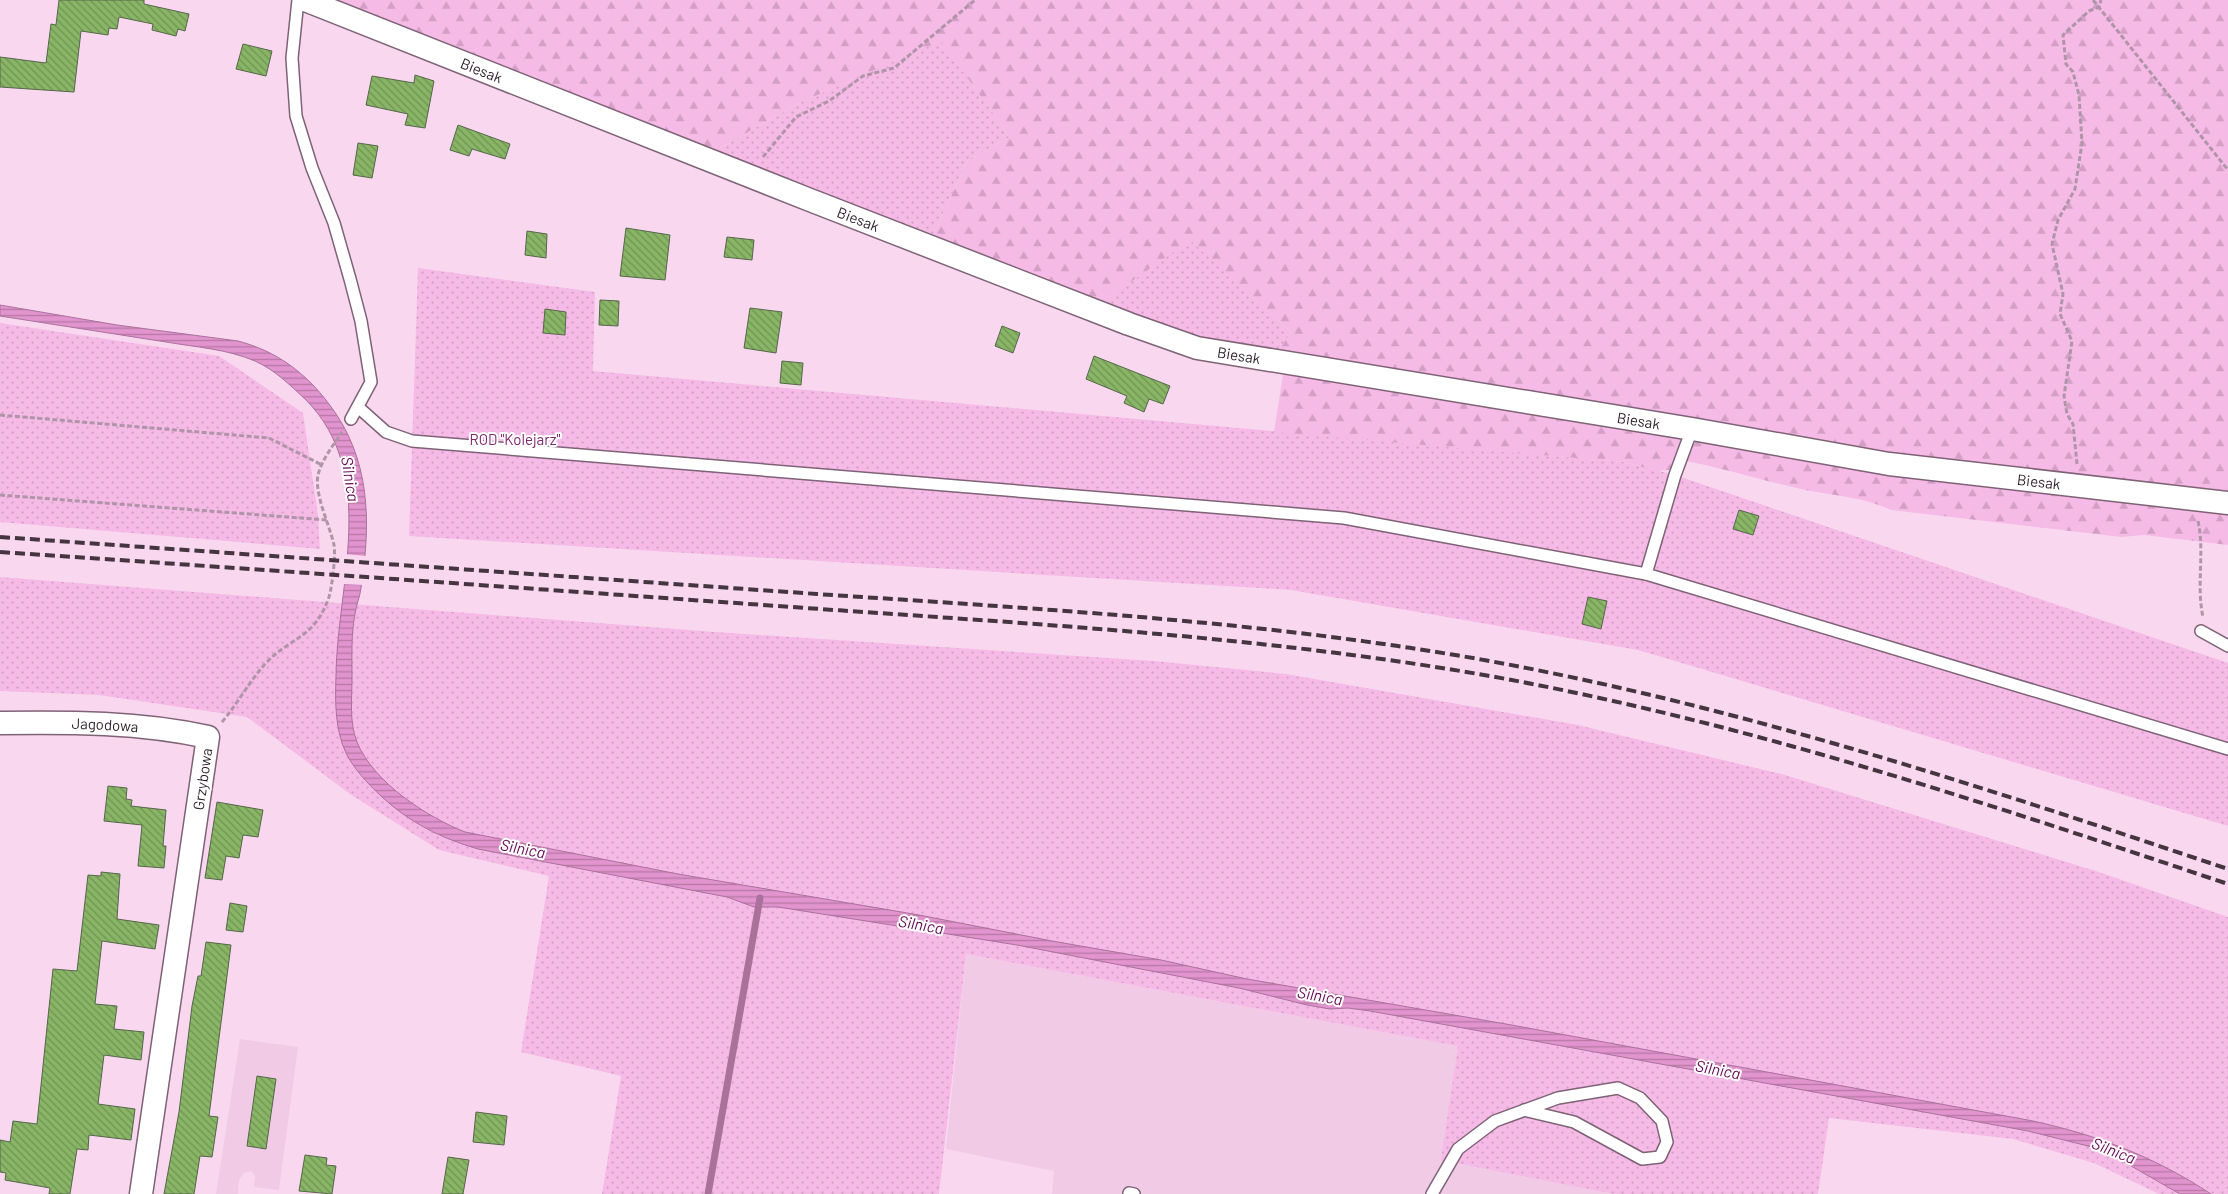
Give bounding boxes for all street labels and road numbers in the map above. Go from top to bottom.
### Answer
street label: Biesak [458,54,506,87]
street label: Biesak [835,203,882,235]
street label: Biesak [1216,342,1262,367]
street label: Biesak [1616,408,1662,433]
street label: Biesak [2016,470,2062,493]
street label: Jagodowa [71,714,139,735]
street label: Grzybowa [189,747,215,811]

